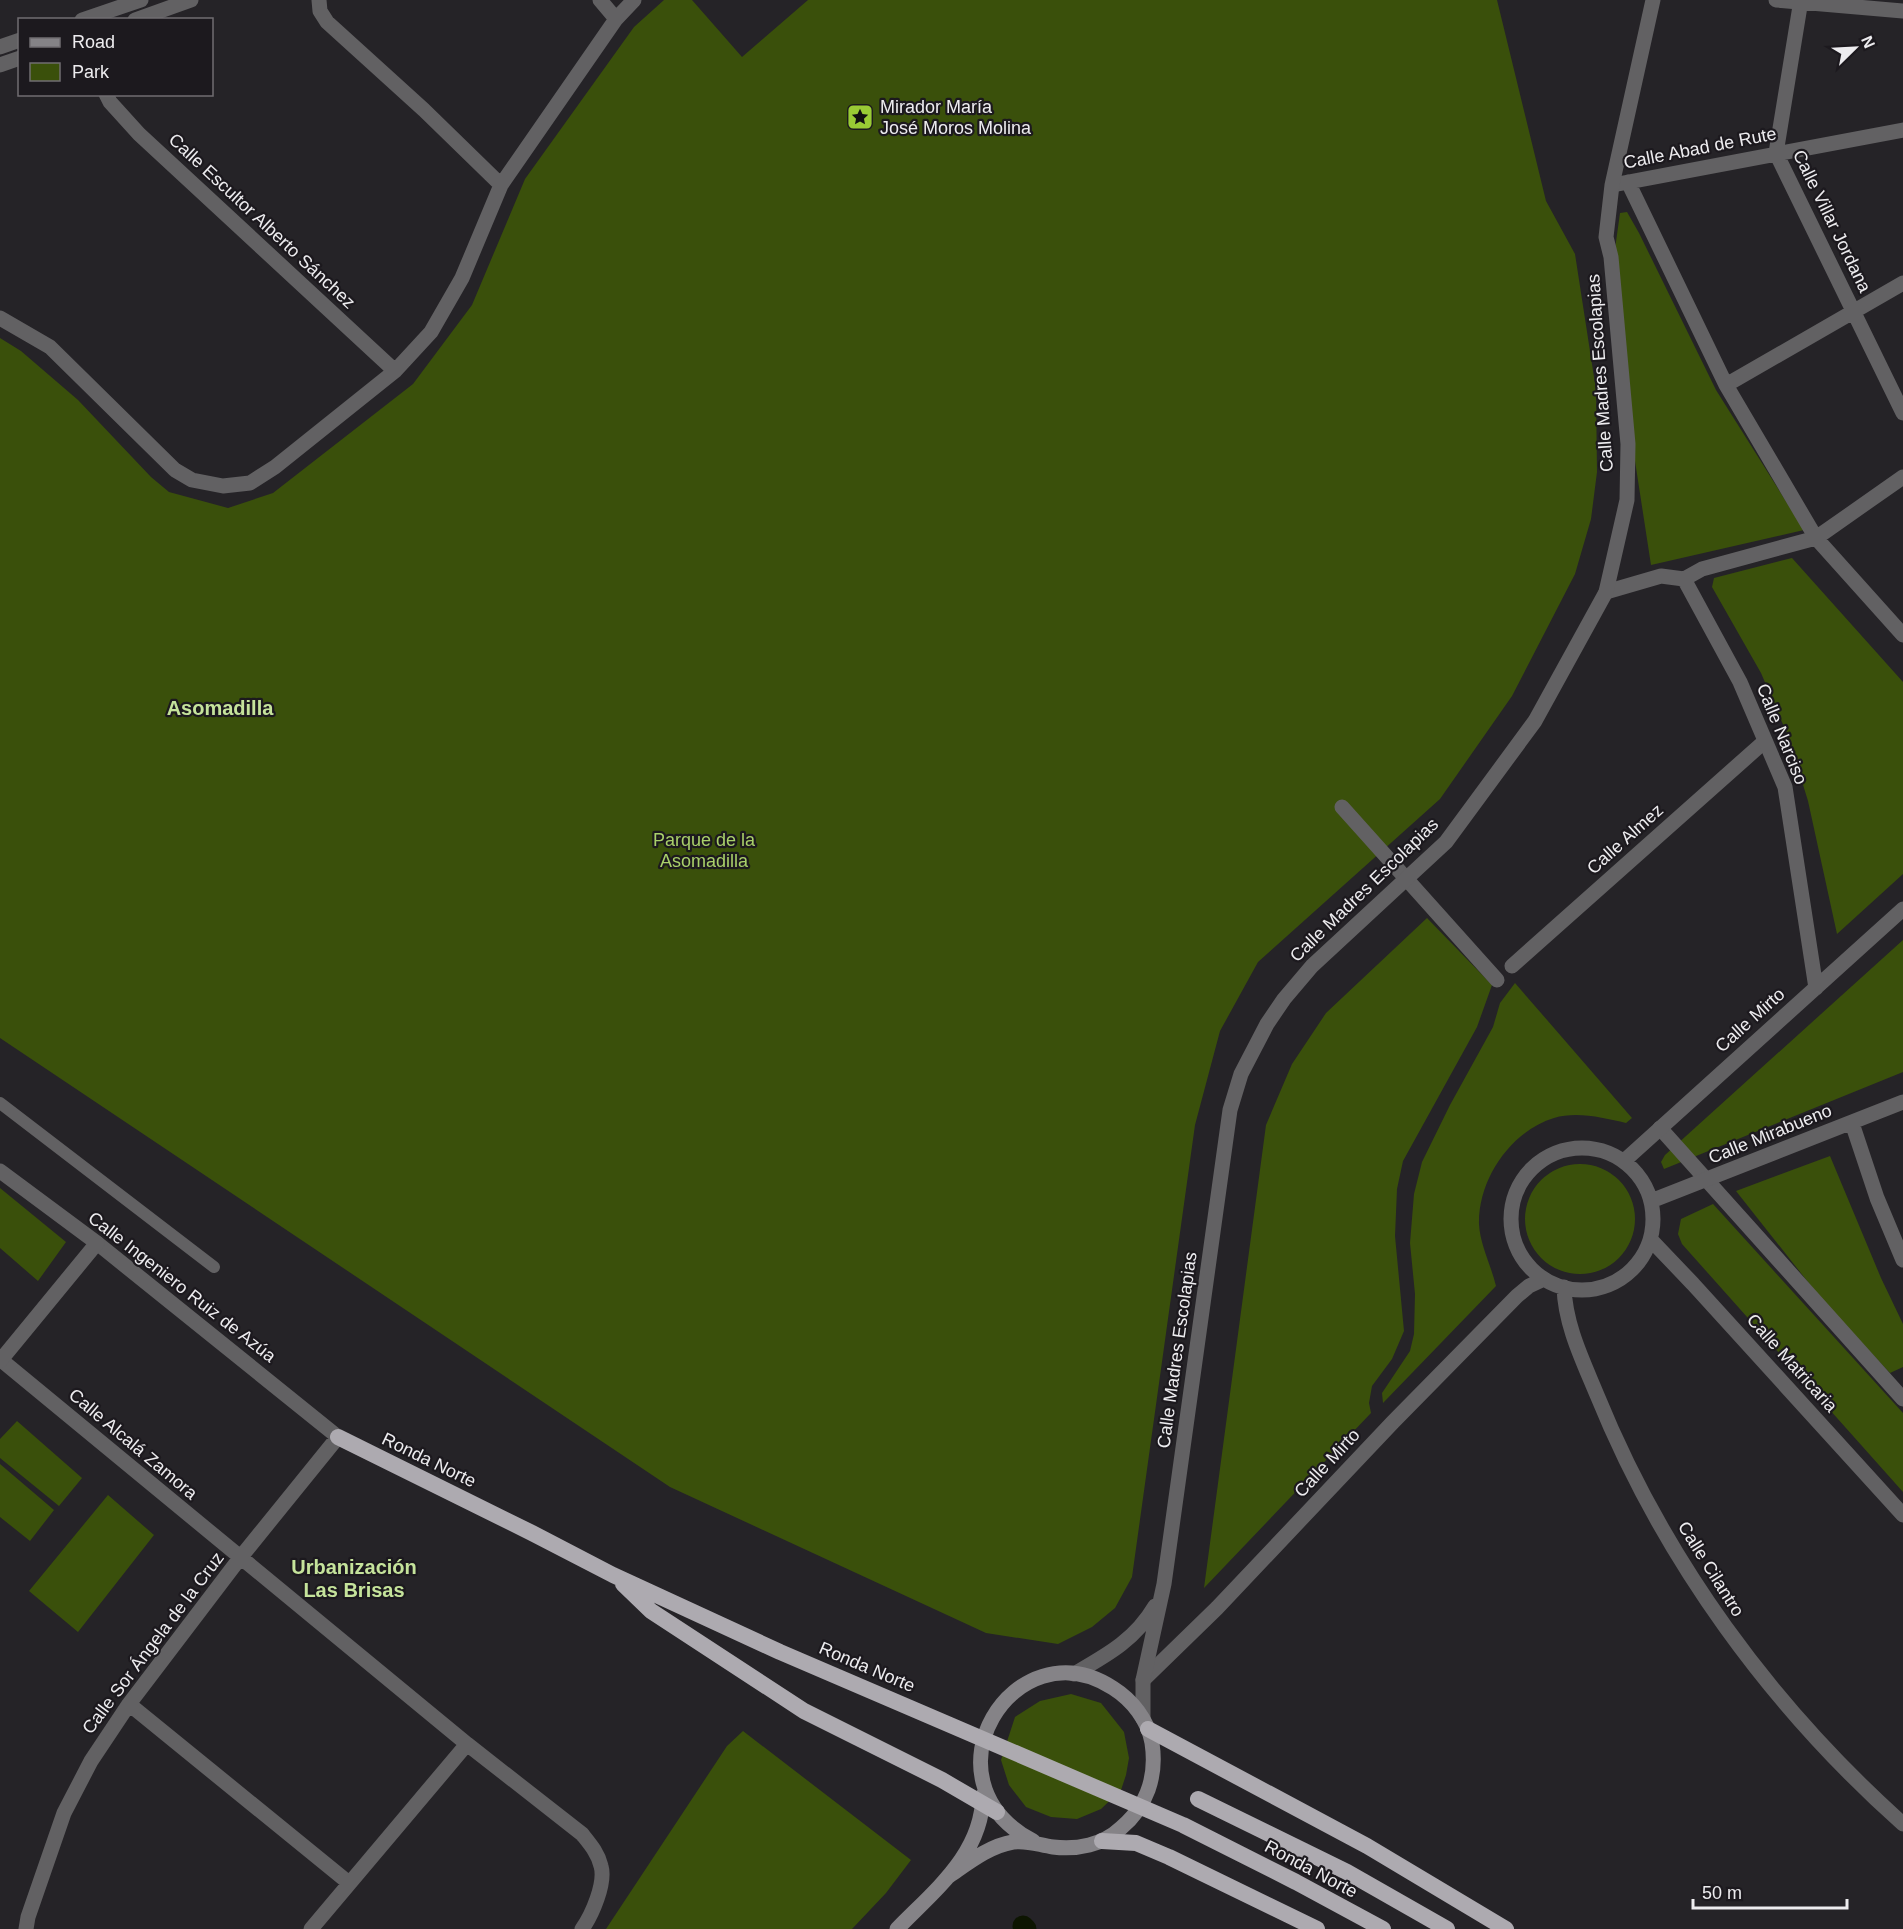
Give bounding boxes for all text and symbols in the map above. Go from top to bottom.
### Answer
legend [18,18,213,96]
north arrow [1825,18,1885,78]
text: Road [72,32,115,52]
text: N [1858,33,1878,51]
text: Park [72,62,110,82]
place label: Mirador María José Moros Molina [880,97,1032,138]
place icon: Mirador María José Moros Molina [845,102,875,132]
street label: Calle Abad de Rute [1622,123,1778,173]
street label: Calle Escultor Alberto Sánchez [165,129,359,313]
street label: Calle Villar Jordana [1789,147,1876,296]
street label: Calle Madres Escolapias [1583,273,1617,473]
street label: Calle Narciso [1753,681,1811,787]
district label: Asomadilla [167,697,274,719]
street label: Calle Almez [1583,800,1667,878]
street label: Calle Madres Escolapias [1286,814,1442,966]
park label: Parque de la Asomadilla [653,830,756,871]
street label: Calle Mirto [1711,984,1789,1056]
street label: Calle Mirabueno [1705,1100,1835,1168]
street label: Calle Ingeniero Ruiz de Azúa [84,1208,280,1367]
street label: Calle Madres Escolapias [1153,1251,1201,1449]
street label: Calle Matricaria [1743,1310,1842,1417]
street label: Calle Alcalá Zamora [65,1385,202,1504]
street label: Calle Mirto [1290,1425,1364,1501]
street label: Ronda Norte [379,1429,479,1491]
street label: Calle Cilantro [1674,1518,1748,1620]
street label: Calle Sor Ángela de la Cruz [78,1548,228,1738]
district label: Urbanización Las Brisas [291,1556,417,1601]
street label: Ronda Norte [816,1638,918,1696]
street label: Ronda Norte [1261,1836,1361,1902]
scale bar [1693,1872,1848,1910]
text: 50 m [1702,1883,1742,1903]

